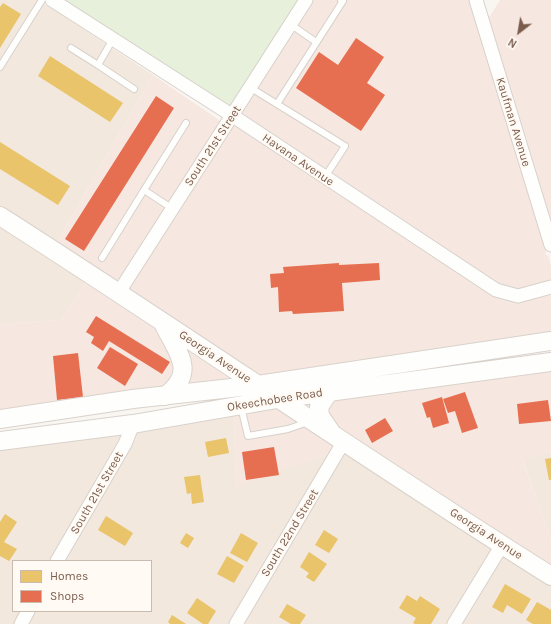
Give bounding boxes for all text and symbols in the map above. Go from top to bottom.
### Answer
north arrow [499,12,539,52]
text: N [506,35,519,50]
street label: Kaufman Avenue [493,76,533,168]
street label: South 21st Street [182,103,244,189]
street label: Havana Avenue [259,131,337,189]
street label: Georgia Avenue [176,328,254,386]
street label: Okeechobee Road [226,385,324,415]
street label: South 21st Street [67,449,127,537]
street label: South 22nd Street [258,487,322,579]
street label: Georgia Avenue [447,505,525,563]
legend [12,560,152,612]
text: Homes [50,569,88,583]
text: Shops [50,589,84,603]

